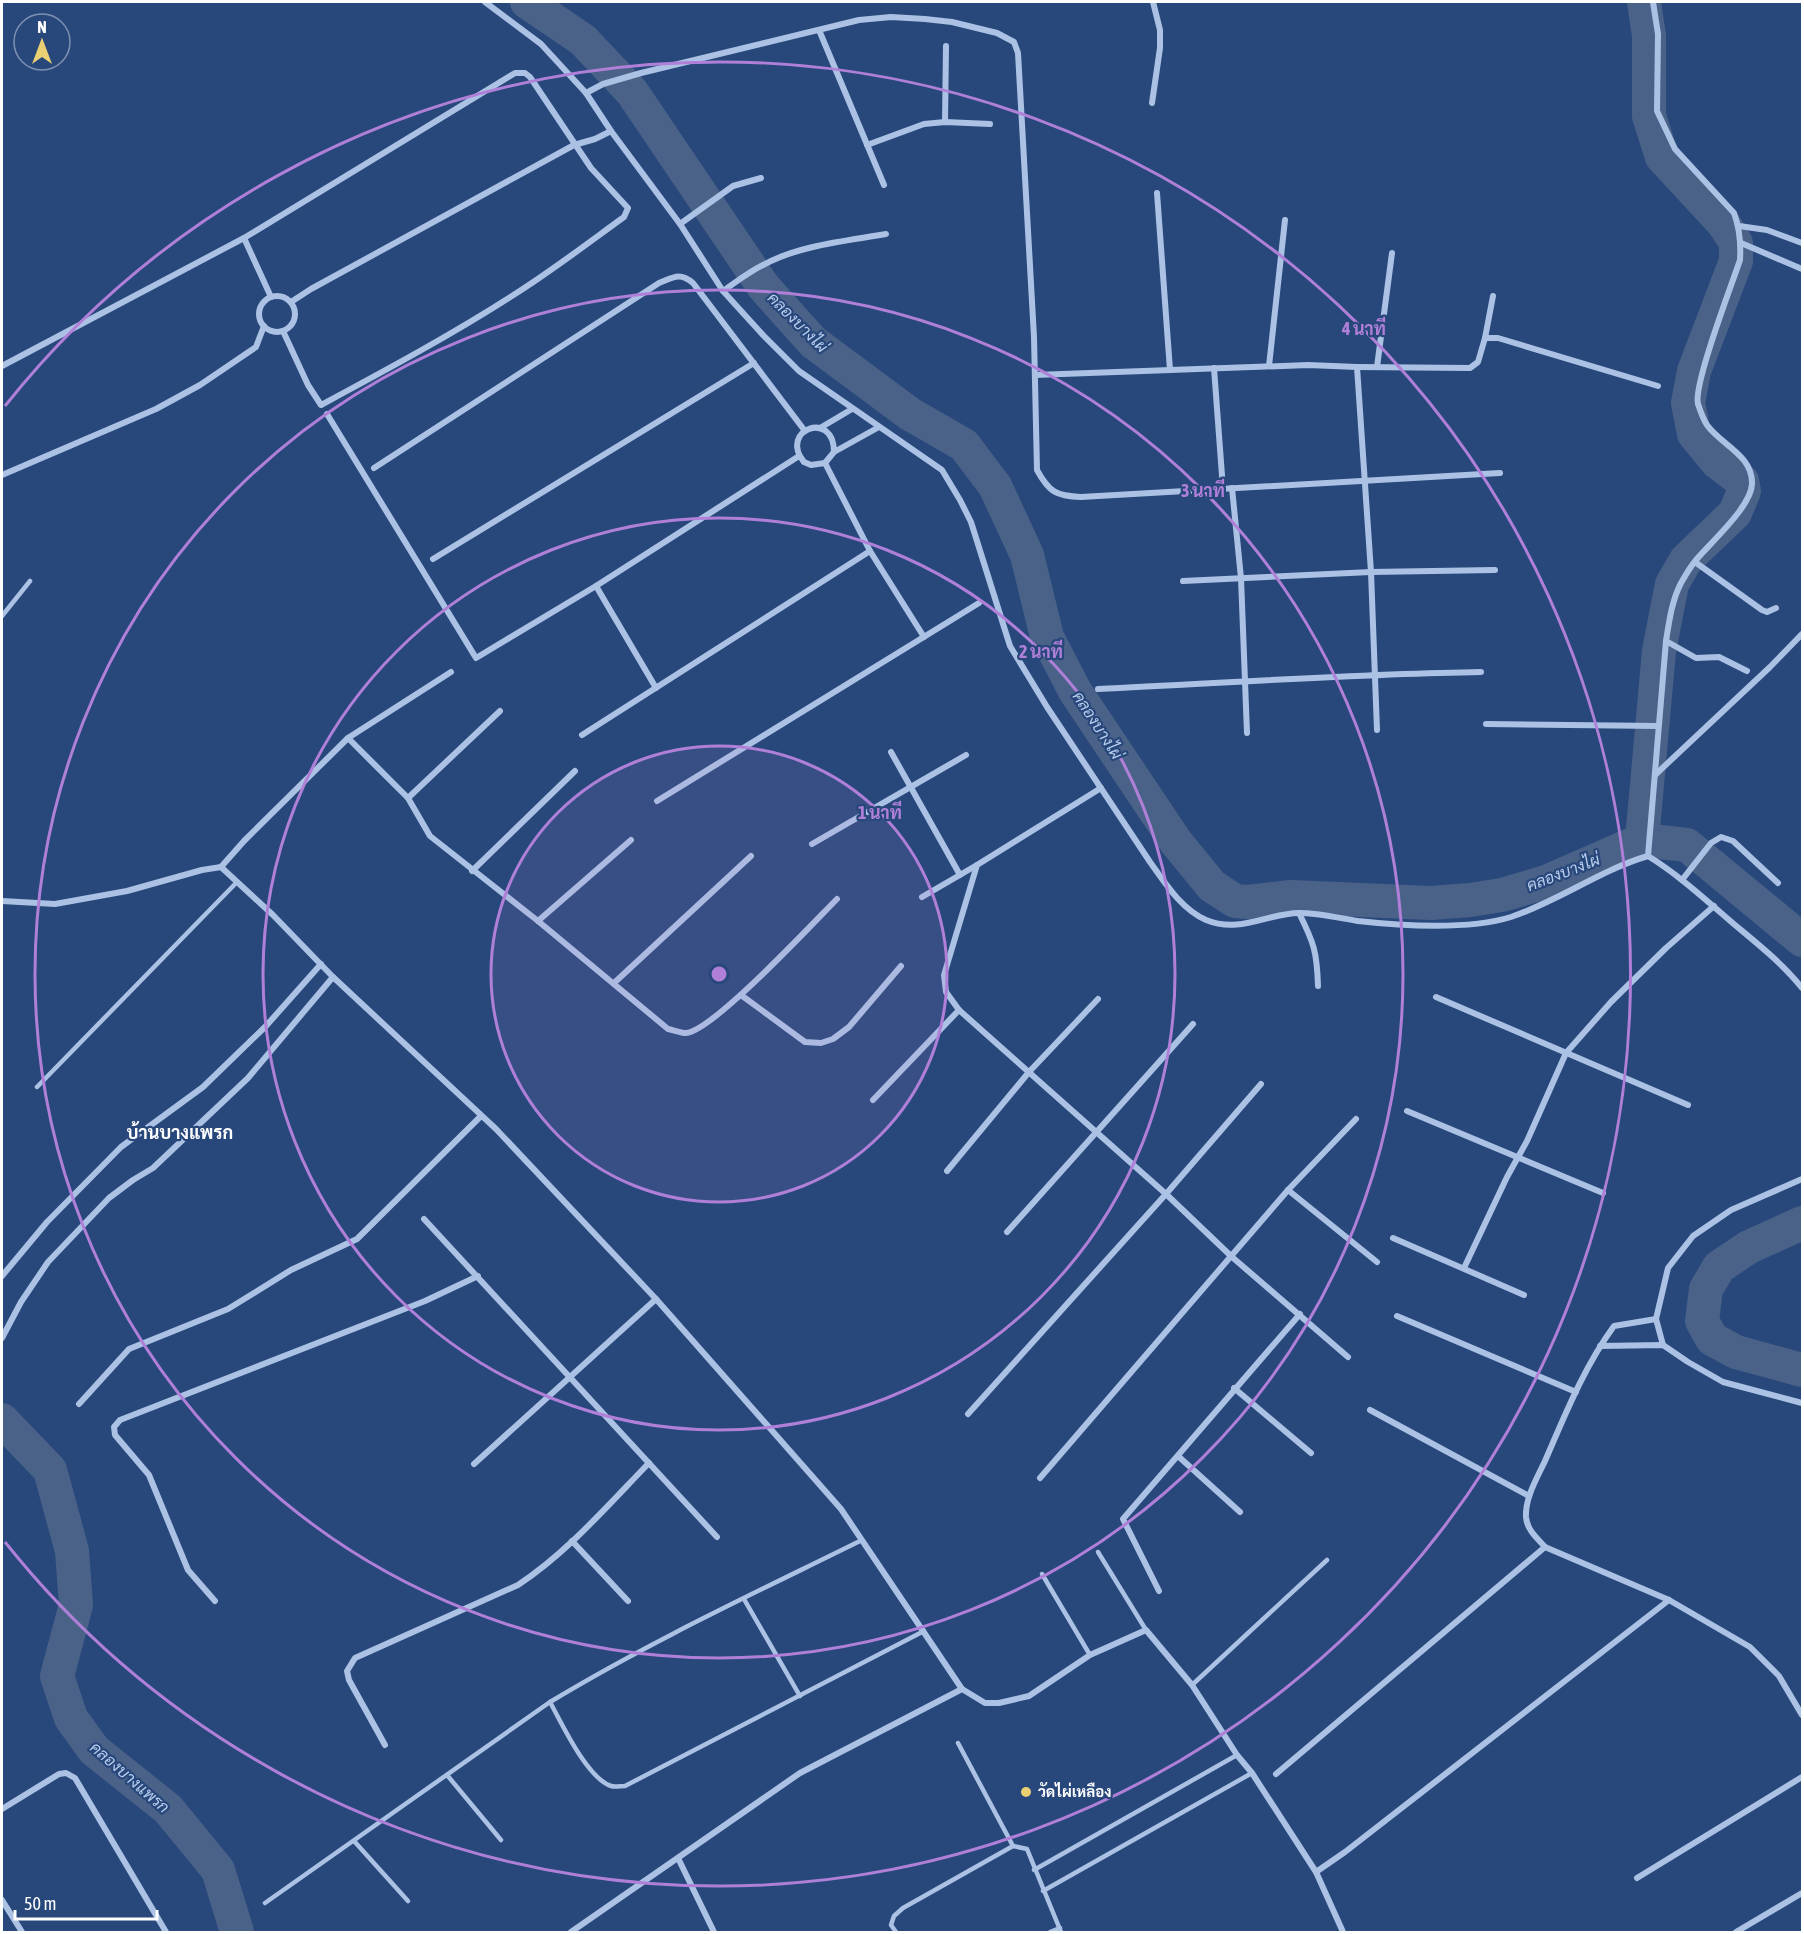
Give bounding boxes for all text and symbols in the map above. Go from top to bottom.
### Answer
north arrow [12,12,72,72]
text: N [37,18,47,36]
water label: คลองบางไผ่ [764,287,834,356]
text: 4 นาที [1341,316,1386,339]
text: 3 นาที [1181,478,1225,501]
text: 2 นาที [1019,639,1063,662]
water label: คลองบางไผ่ [1069,687,1129,763]
text: 1 นาที [858,800,902,823]
water label: คลองบางไผ่ [1523,848,1603,894]
centre of rings [709,964,729,984]
district label: บ้านบางแพรก [127,1121,233,1143]
water label: คลองบางแพรก [87,1738,173,1816]
place label: วัดไผ่เหลือง [1038,1782,1112,1800]
marker: วัดไผ่เหลือง [1019,1785,1033,1799]
scale bar [15,1883,158,1921]
text: 50 m [24,1893,56,1914]

